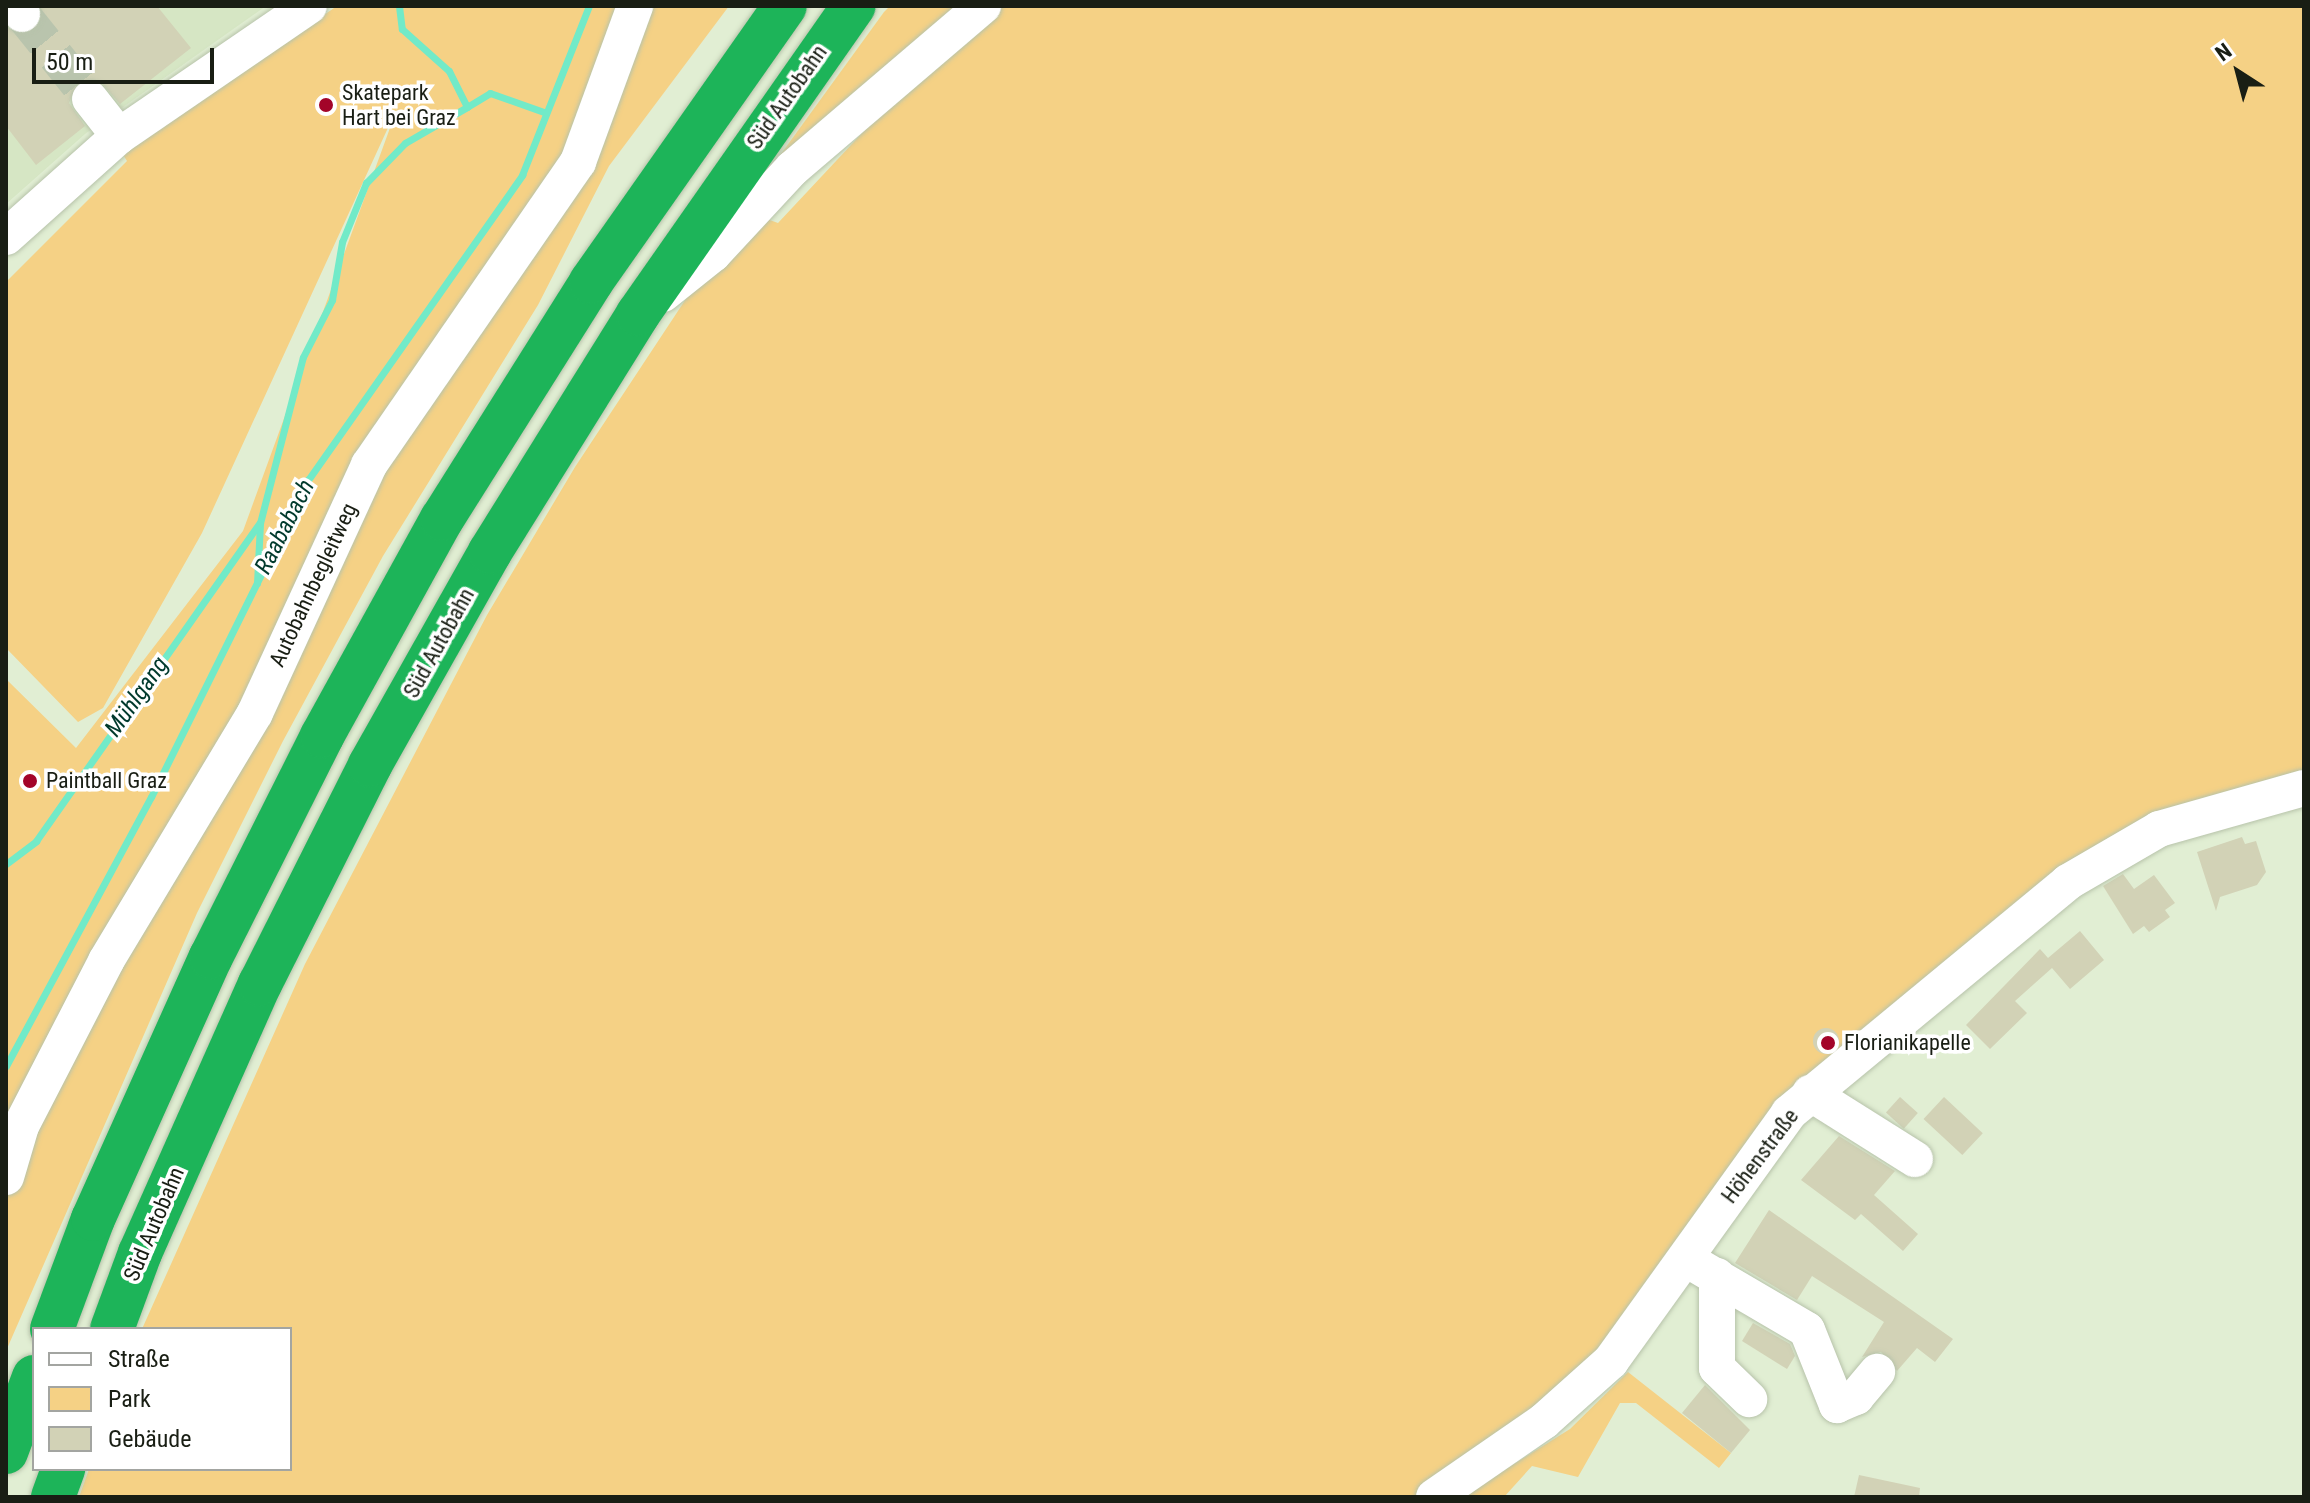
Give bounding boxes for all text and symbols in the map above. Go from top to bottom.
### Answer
scale bar [36,32,218,82]
north arrow [2198,32,2278,112]
text: N [2211,38,2236,66]
street label: Süd Autobahn [741,40,833,154]
text: 50 m [46,48,93,76]
place label: Skatepark Hart bei Graz [342,79,456,130]
marker: Skatepark Hart bei Graz [317,96,335,114]
water label: Raababach [249,475,321,579]
street label: Autobahnbegleitweg [264,499,362,671]
street label: Süd Autobahn [398,584,480,702]
water label: Mühlgang [99,652,175,742]
place label: Paintball Graz [46,768,167,794]
marker: Paintball Graz [21,772,39,790]
place label: Florianikapelle [1844,1030,1971,1056]
marker: Florianikapelle [1819,1034,1837,1052]
street label: Höhenstraße [1716,1104,1804,1208]
street label: Süd Autobahn [118,1163,190,1285]
legend [32,1327,292,1471]
text: Straße [108,1345,170,1373]
text: Park [108,1385,151,1413]
text: Gebäude [108,1425,192,1453]

